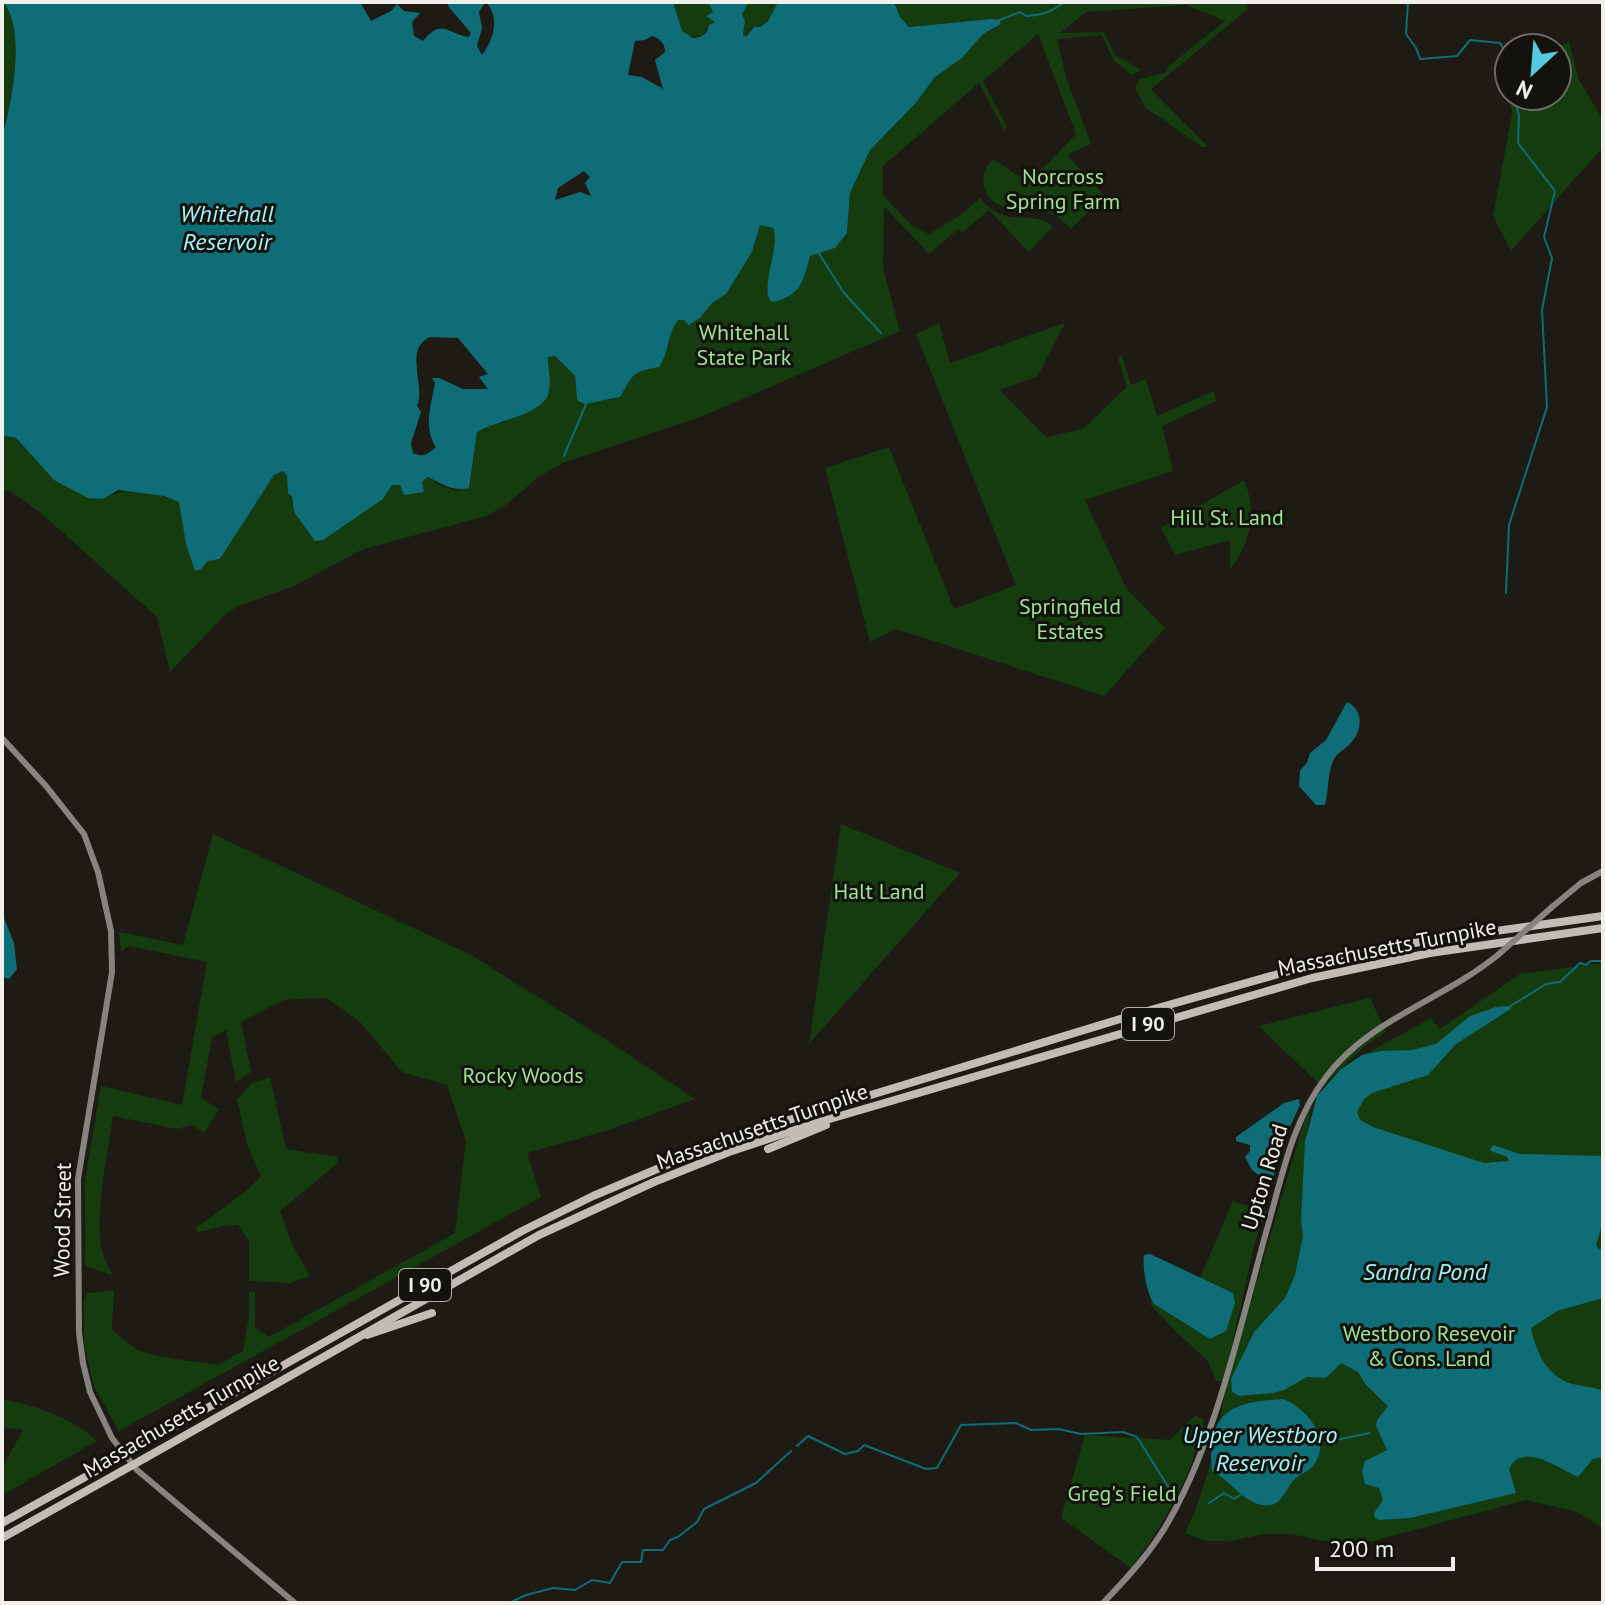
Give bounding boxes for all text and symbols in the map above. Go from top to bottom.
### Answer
north arrow [1493,32,1573,112]
text: N [1512,74,1537,106]
park label: Norcross Spring Farm [1006,162,1120,215]
water label: Whitehall Reservoir [180,198,274,257]
park label: Whitehall State Park [697,318,792,371]
park label: Hill St. Land [1170,503,1284,531]
park label: Springfield Estates [1019,592,1121,645]
park label: Halt Land [833,877,925,905]
street label: Massachusetts Turnpike [1275,912,1499,982]
road number: I 90 [1122,1008,1174,1040]
park label: Rocky Woods [462,1061,584,1089]
street label: Massachusetts Turnpike [653,1077,871,1175]
street label: Upton Road [1235,1120,1293,1234]
street label: Wood Street [47,1162,77,1278]
water label: Sandra Pond [1363,1256,1488,1287]
road number: I 90 [399,1269,451,1301]
park label: Westboro Resevoir & Cons. Land [1343,1319,1516,1372]
street label: Massachusetts Turnpike [78,1348,284,1484]
water label: Upper Westboro Reservoir [1183,1419,1337,1478]
park label: Greg's Field [1068,1479,1176,1507]
scale bar [1317,1521,1453,1571]
text: 200 m [1329,1533,1394,1564]

